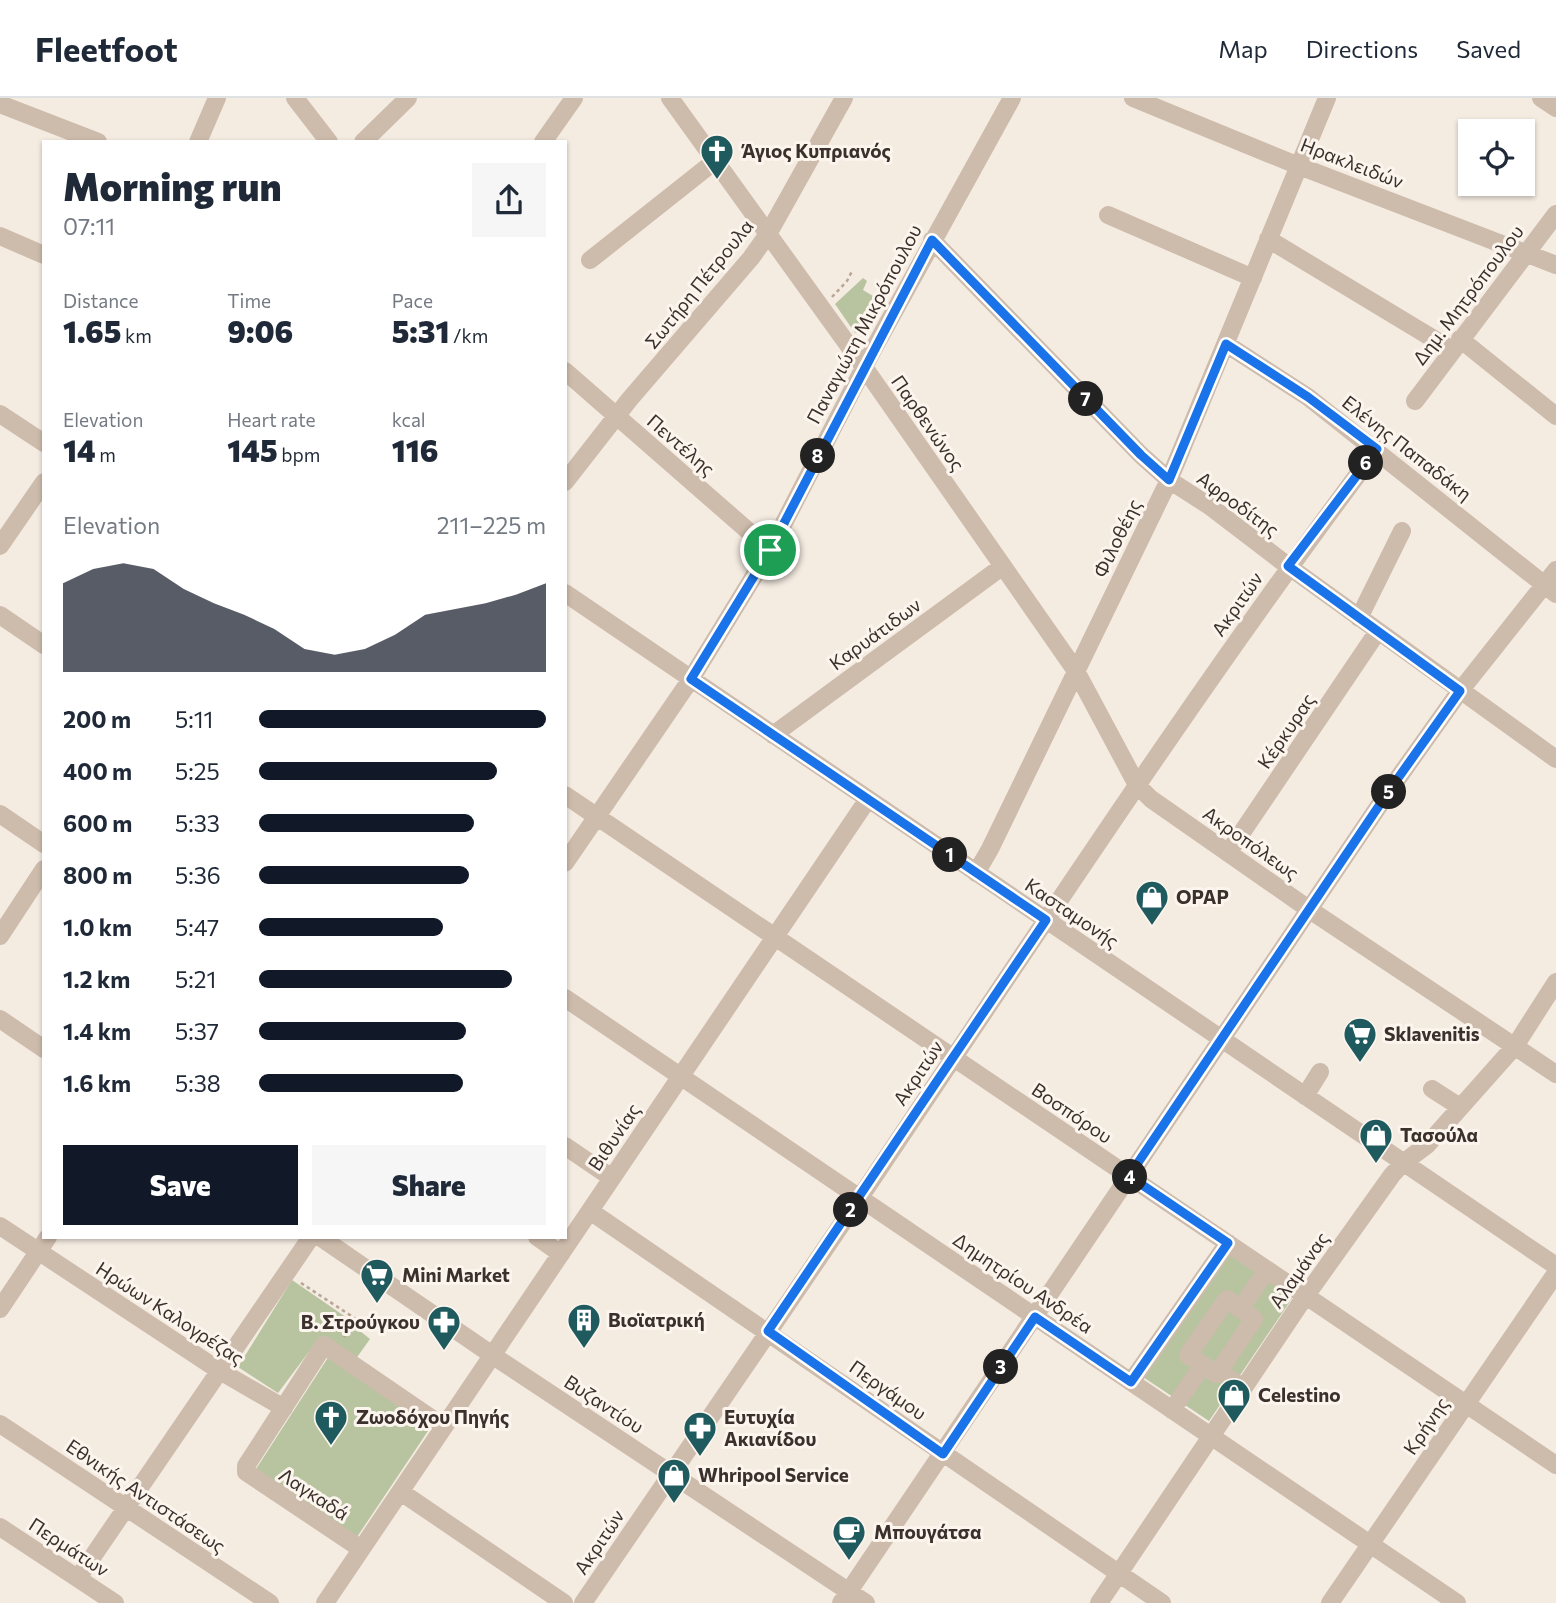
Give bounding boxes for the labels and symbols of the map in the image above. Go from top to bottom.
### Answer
church icon: Άγιος Κυπριανός [698,132,736,181]
street label: Ηρακλειδών [1298,132,1407,193]
place label: Άγιος Κυπριανός [741,139,891,162]
street label: Σωτήρη Πέτρουλα [640,215,758,353]
street label: Παναγιώτη Μικρόπουλου [801,220,926,427]
street label: Δημ. Μητρόπουλου [1407,220,1528,369]
street label: Παρθενώνος [887,370,970,475]
pin: 7 [1068,382,1104,416]
street label: Ελένης Παπαδάκη [1338,390,1476,505]
street label: Πεντέλης [643,409,720,480]
pin: 8 [800,438,836,474]
pin: 6 [1348,446,1384,480]
street label: Αφροδίτης [1193,466,1284,541]
street label: Φιλοθέης [1088,495,1145,581]
pin [740,520,800,580]
street label: Ακριτών [1206,567,1267,640]
street label: Καρυάτιδων [824,592,925,674]
street label: Κέρκυρας [1252,689,1319,773]
pin: 5 [1372,774,1406,810]
street label: Ακροπόλεως [1199,801,1304,884]
pin: 1 [932,838,968,872]
street label: Κασταμονής [1021,873,1124,952]
shop icon: OPAP [1133,878,1171,927]
place label: OPAP [1176,885,1229,908]
supermarket icon: Sklavenitis [1341,1015,1379,1064]
place label: Sklavenitis [1384,1022,1480,1045]
street label: Ακριτών [888,1036,948,1109]
street label: Βοσπόρου [1028,1077,1117,1148]
street label: Βιθυνίας [583,1099,644,1175]
shop icon: Τασούλα [1357,1116,1395,1165]
place label: Τασούλα [1400,1123,1478,1146]
pin: 4 [1112,1160,1148,1194]
pin: 2 [834,1192,868,1228]
street label: Δημητρίου Ανδρέα [949,1227,1097,1338]
street label: Αλαμάνας [1264,1227,1333,1312]
street label: Ηρώων Καλογρέζας [92,1256,248,1369]
supermarket icon: Mini Market [358,1256,396,1305]
place label: Mini Market [402,1263,510,1286]
building icon: Βιοϊατρική [565,1301,603,1350]
pharmacy icon: Β. Στρούγκου [425,1303,463,1352]
place label: Βιοϊατρική [608,1308,705,1331]
place label: Β. Στρούγκου [301,1310,420,1333]
pin: 3 [984,1350,1018,1384]
street label: Περγάμου [845,1355,931,1424]
street label: Βυζαντίου [560,1369,648,1438]
shop icon: Celestino [1215,1376,1253,1425]
place label: Celestino [1258,1383,1341,1406]
street label: Κρήνης [1398,1393,1453,1459]
church icon: Ζωοδόχου Πηγής [312,1398,350,1447]
place label: Ζωοδόχου Πηγής [356,1405,509,1428]
place label: Ευτυχία Ακιανίδου [724,1405,816,1450]
pharmacy icon: Ευτυχία Ακιανίδου [681,1409,719,1458]
street label: Εθνικής Αντιστάσεως [62,1434,230,1557]
shop icon: Whripool Service [655,1456,693,1505]
street label: Λαγκαδά [275,1463,353,1525]
place label: Whripool Service [698,1463,849,1486]
street label: Ακριτών [569,1505,629,1578]
street label: Περμάτων [25,1512,114,1581]
cafe icon: Μπουγάτσα [830,1513,868,1562]
place label: Μπουγάτσα [874,1520,982,1543]

